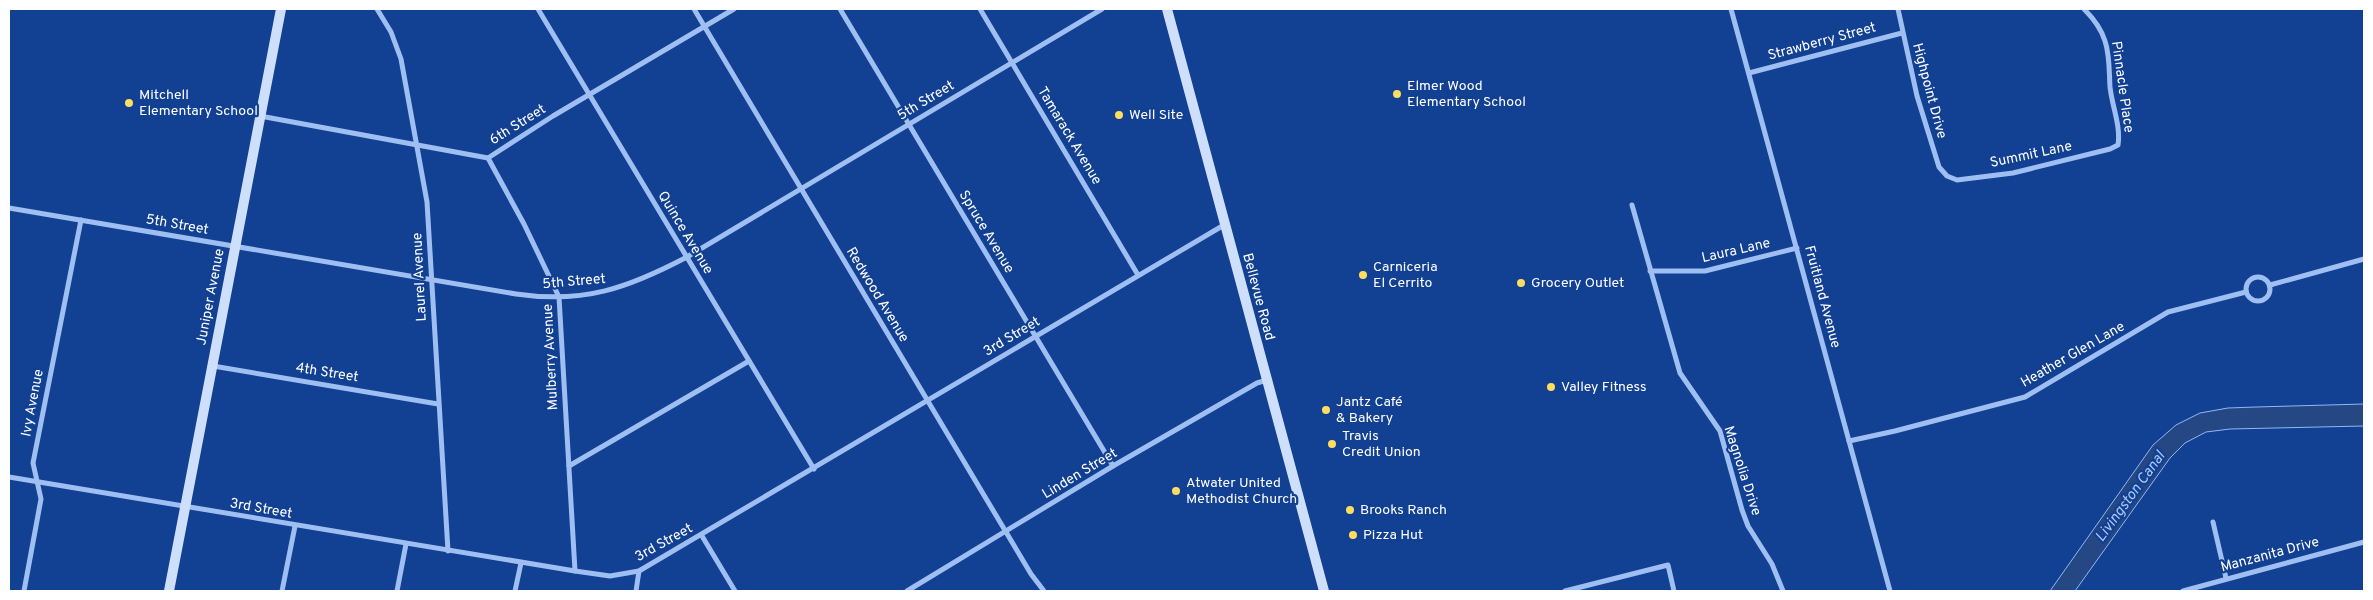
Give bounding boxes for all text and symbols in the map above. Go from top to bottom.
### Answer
street label: Strawberry Street [1766,19,1878,65]
street label: Pinnacle Place [2107,40,2137,134]
street label: Highpoint Drive [1908,41,1950,141]
street label: 5th Street [894,77,958,125]
place label: Elmer Wood Elementary School [1407,78,1526,111]
street label: Tamarack Avenue [1033,84,1105,188]
place label: Mitchell Elementary School [139,87,258,120]
marker: Elmer Wood Elementary School [1391,88,1403,100]
marker: Mitchell Elementary School [123,97,135,109]
street label: 6th Street [487,101,549,149]
place label: Well Site [1129,107,1183,124]
marker: Well Site [1113,109,1125,121]
street label: Summit Lane [1988,138,2074,172]
street label: Quince Avenue [654,188,716,278]
street label: Spruce Avenue [955,188,1017,276]
street label: 5th Street [144,211,210,239]
street label: Laurel Avenue [409,232,431,322]
street label: Laura Lane [1700,235,1772,267]
street label: Redwood Avenue [842,244,912,346]
street label: Fruitland Avenue [1800,244,1844,350]
street label: Juniper Avenue [193,247,229,347]
street label: Bellevue Road [1238,251,1278,343]
place label: Carniceria El Cerrito [1373,259,1438,292]
marker: Carniceria El Cerrito [1357,269,1369,281]
street label: 5th Street [542,271,606,293]
place label: Grocery Outlet [1531,275,1624,292]
marker: Grocery Outlet [1515,277,1527,289]
street label: Mulberry Avenue [540,303,562,411]
street label: 3rd Street [981,313,1043,361]
street label: Heather Glen Lane [2018,318,2128,392]
street label: 4th Street [294,360,360,386]
street label: Ivy Avenue [18,368,48,438]
place label: Valley Fitness [1561,379,1647,396]
marker: Valley Fitness [1545,381,1557,393]
place label: Jantz Café & Bakery [1336,394,1403,427]
marker: Jantz Café & Bakery [1320,404,1332,416]
street label: Magnolia Drive [1719,424,1765,518]
place label: Travis Credit Union [1342,428,1421,461]
marker: Travis Credit Union [1326,438,1338,450]
street label: Linden Street [1039,445,1121,503]
water label: Livingston Canal [2092,447,2171,546]
place label: Atwater United Methodist Church [1186,475,1297,508]
marker: Atwater United Methodist Church [1170,485,1182,497]
street label: 3rd Street [228,495,294,523]
place label: Brooks Ranch [1360,502,1447,519]
marker: Brooks Ranch [1344,504,1356,516]
street label: 3rd Street [632,520,696,566]
place label: Pizza Hut [1363,527,1423,544]
marker: Pizza Hut [1347,529,1359,541]
street label: Manzanita Drive [2219,534,2321,576]

